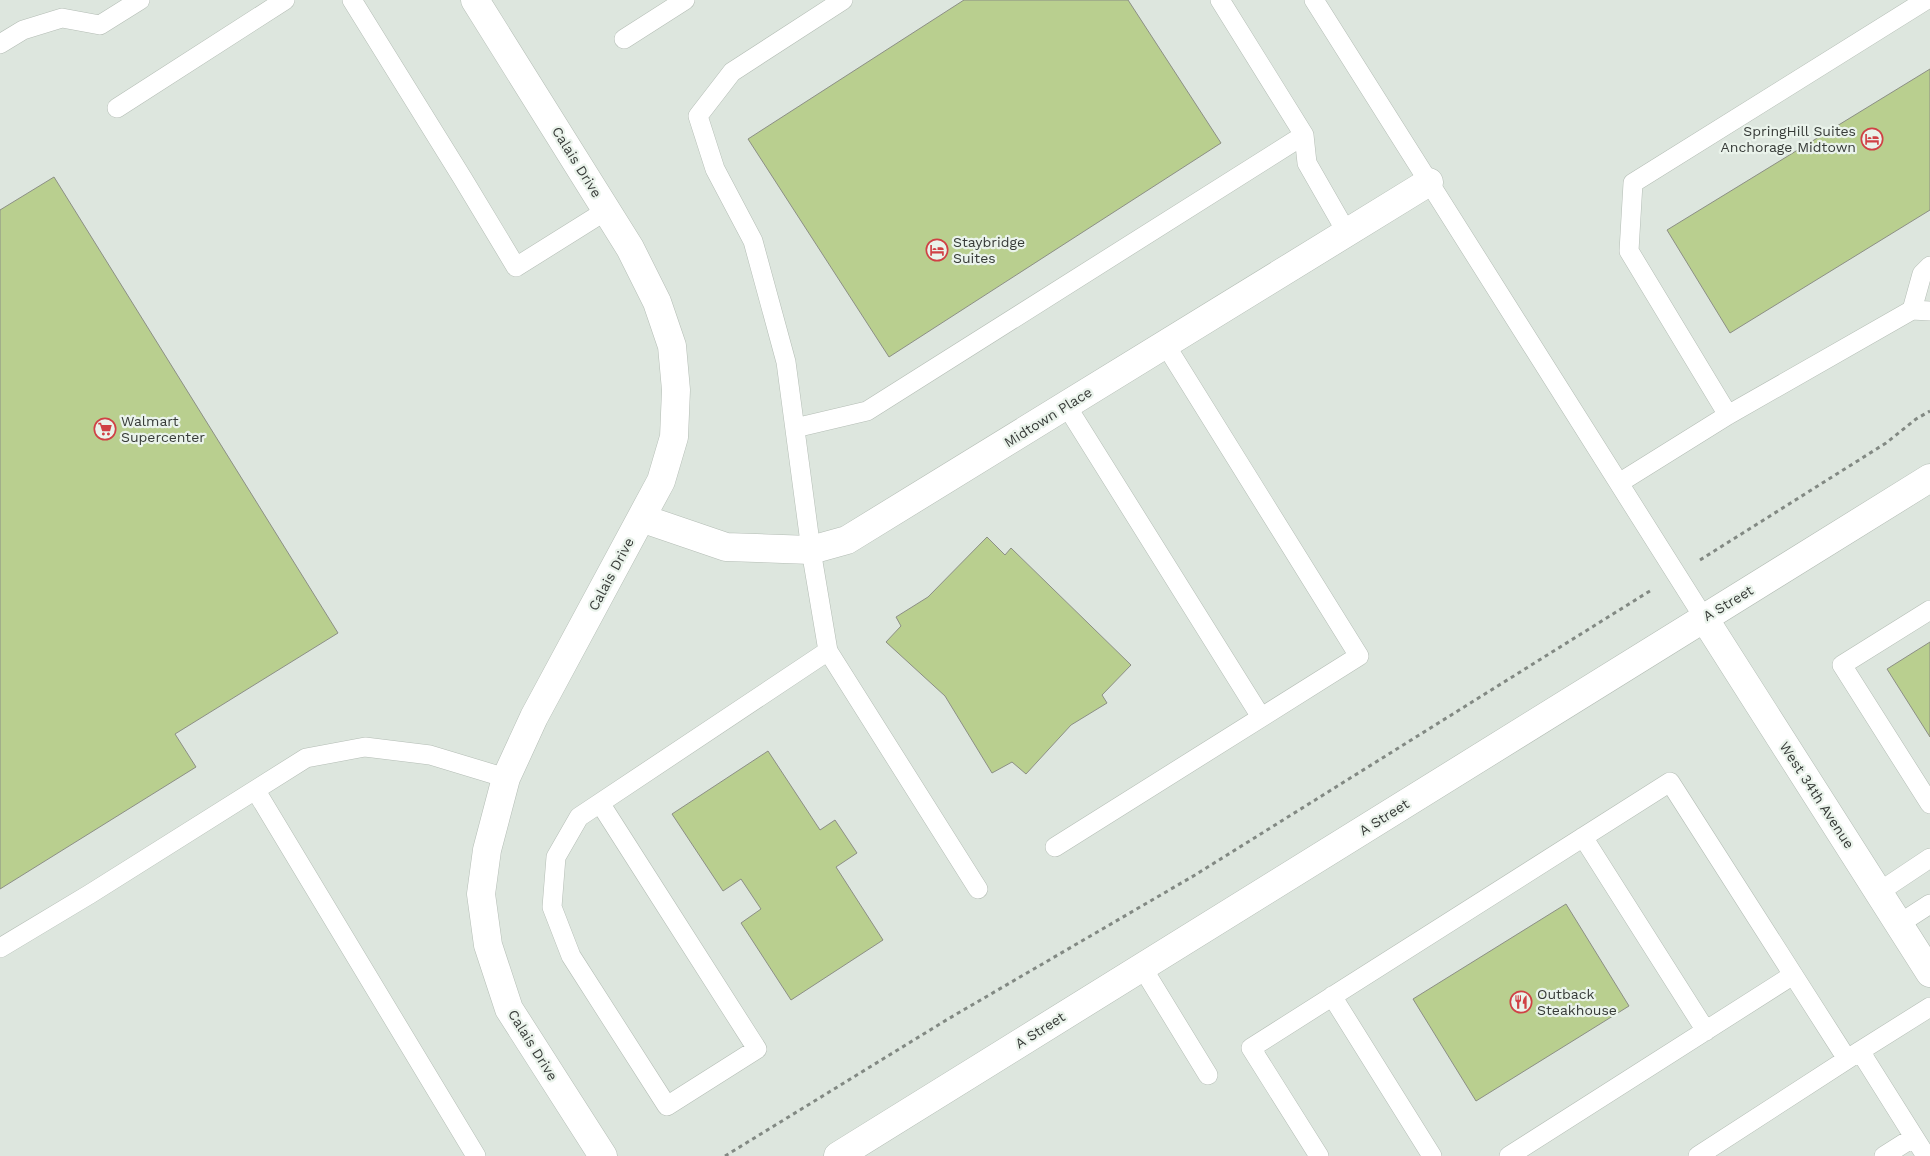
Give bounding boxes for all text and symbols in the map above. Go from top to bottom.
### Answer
place label: SpringHill Suites Anchorage Midtown [1721,123,1856,155]
street label: Calais Drive [549,124,605,200]
hotel icon: SpringHill Suites Anchorage Midtown [1860,127,1884,151]
place label: Staybridge Suites [953,234,1025,266]
hotel icon: Staybridge Suites [925,238,949,262]
street label: Midtown Place [1001,384,1095,450]
place label: Walmart Supercenter [121,413,205,445]
supermarket icon: Walmart Supercenter [93,417,117,441]
street label: Calais Drive [585,535,637,613]
street label: A Street [1700,582,1756,624]
street label: West 34th Avenue [1777,739,1857,851]
street label: A Street [1356,795,1412,839]
place label: Outback Steakhouse [1537,986,1617,1018]
restaurant icon: Outback Steakhouse [1509,990,1533,1014]
street label: Calais Drive [505,1007,561,1083]
street label: A Street [1012,1008,1068,1052]

